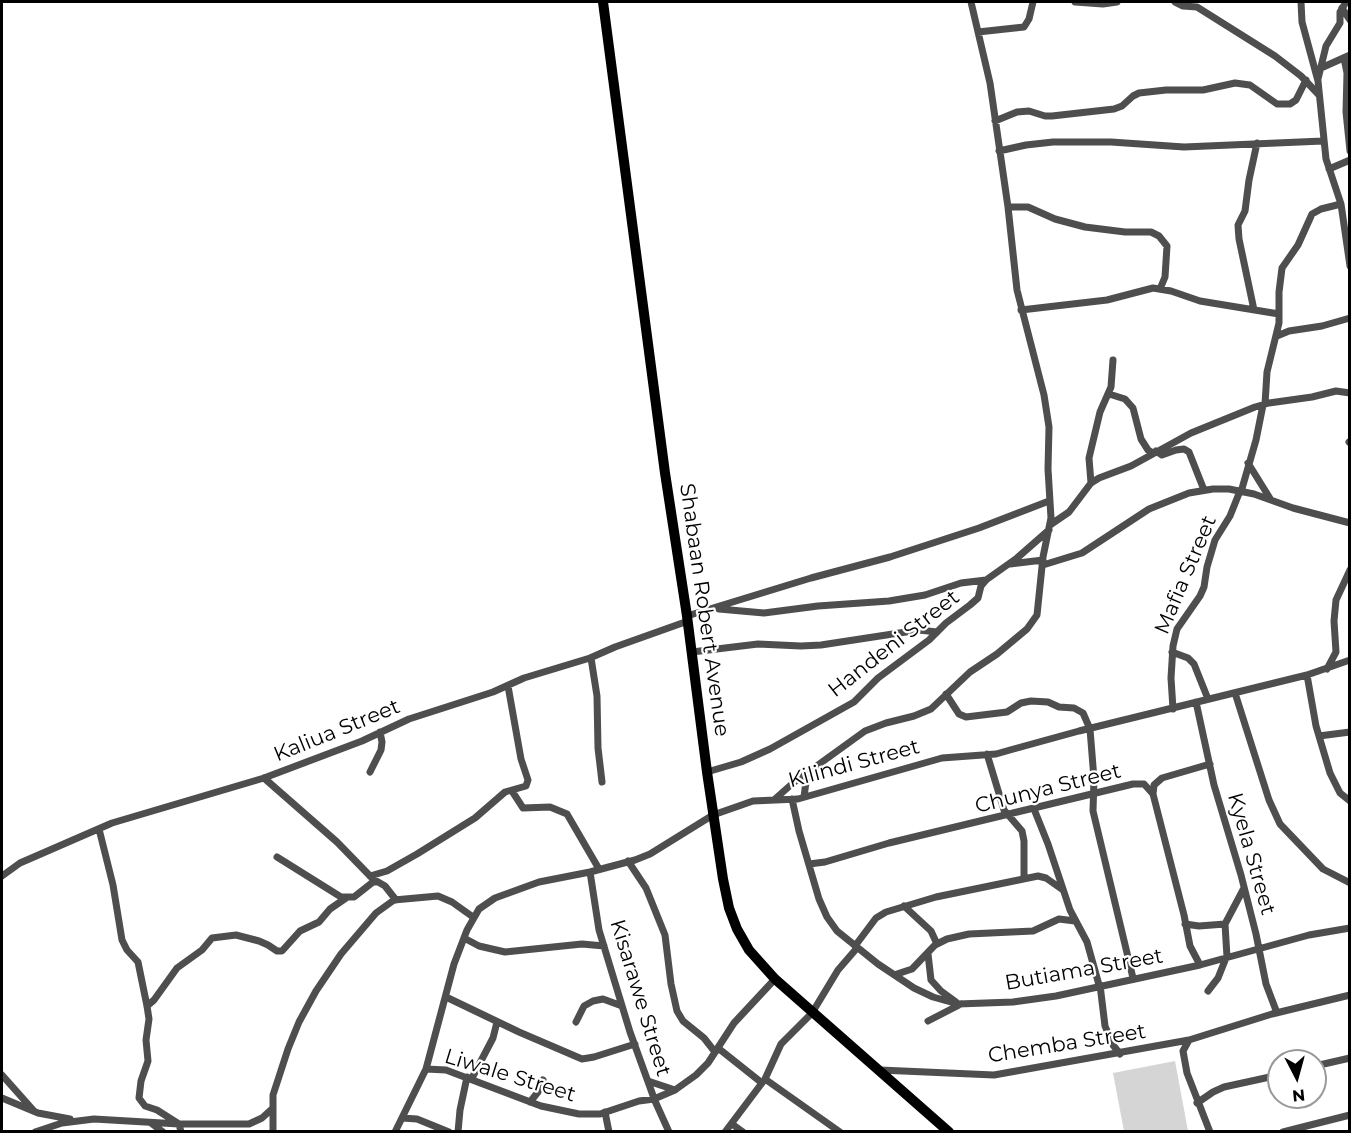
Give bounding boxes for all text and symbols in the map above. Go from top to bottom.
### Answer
street label: Shabaan Robert Avenue [674,482,734,738]
street label: Mafia Street [1150,512,1222,638]
street label: Handeni Street [823,585,965,703]
street label: Kaliua Street [270,694,404,768]
street label: Kilindi Street [786,734,922,794]
street label: Chunya Street [973,759,1123,819]
street label: Kyela Street [1222,790,1280,918]
street label: Kisarawe Street [604,916,676,1080]
street label: Butiama Street [1003,944,1165,996]
street label: Chemba Street [986,1019,1148,1069]
street label: Liwale Street [441,1044,579,1108]
north arrow [1267,1049,1327,1109]
text: N [1291,1085,1306,1106]

